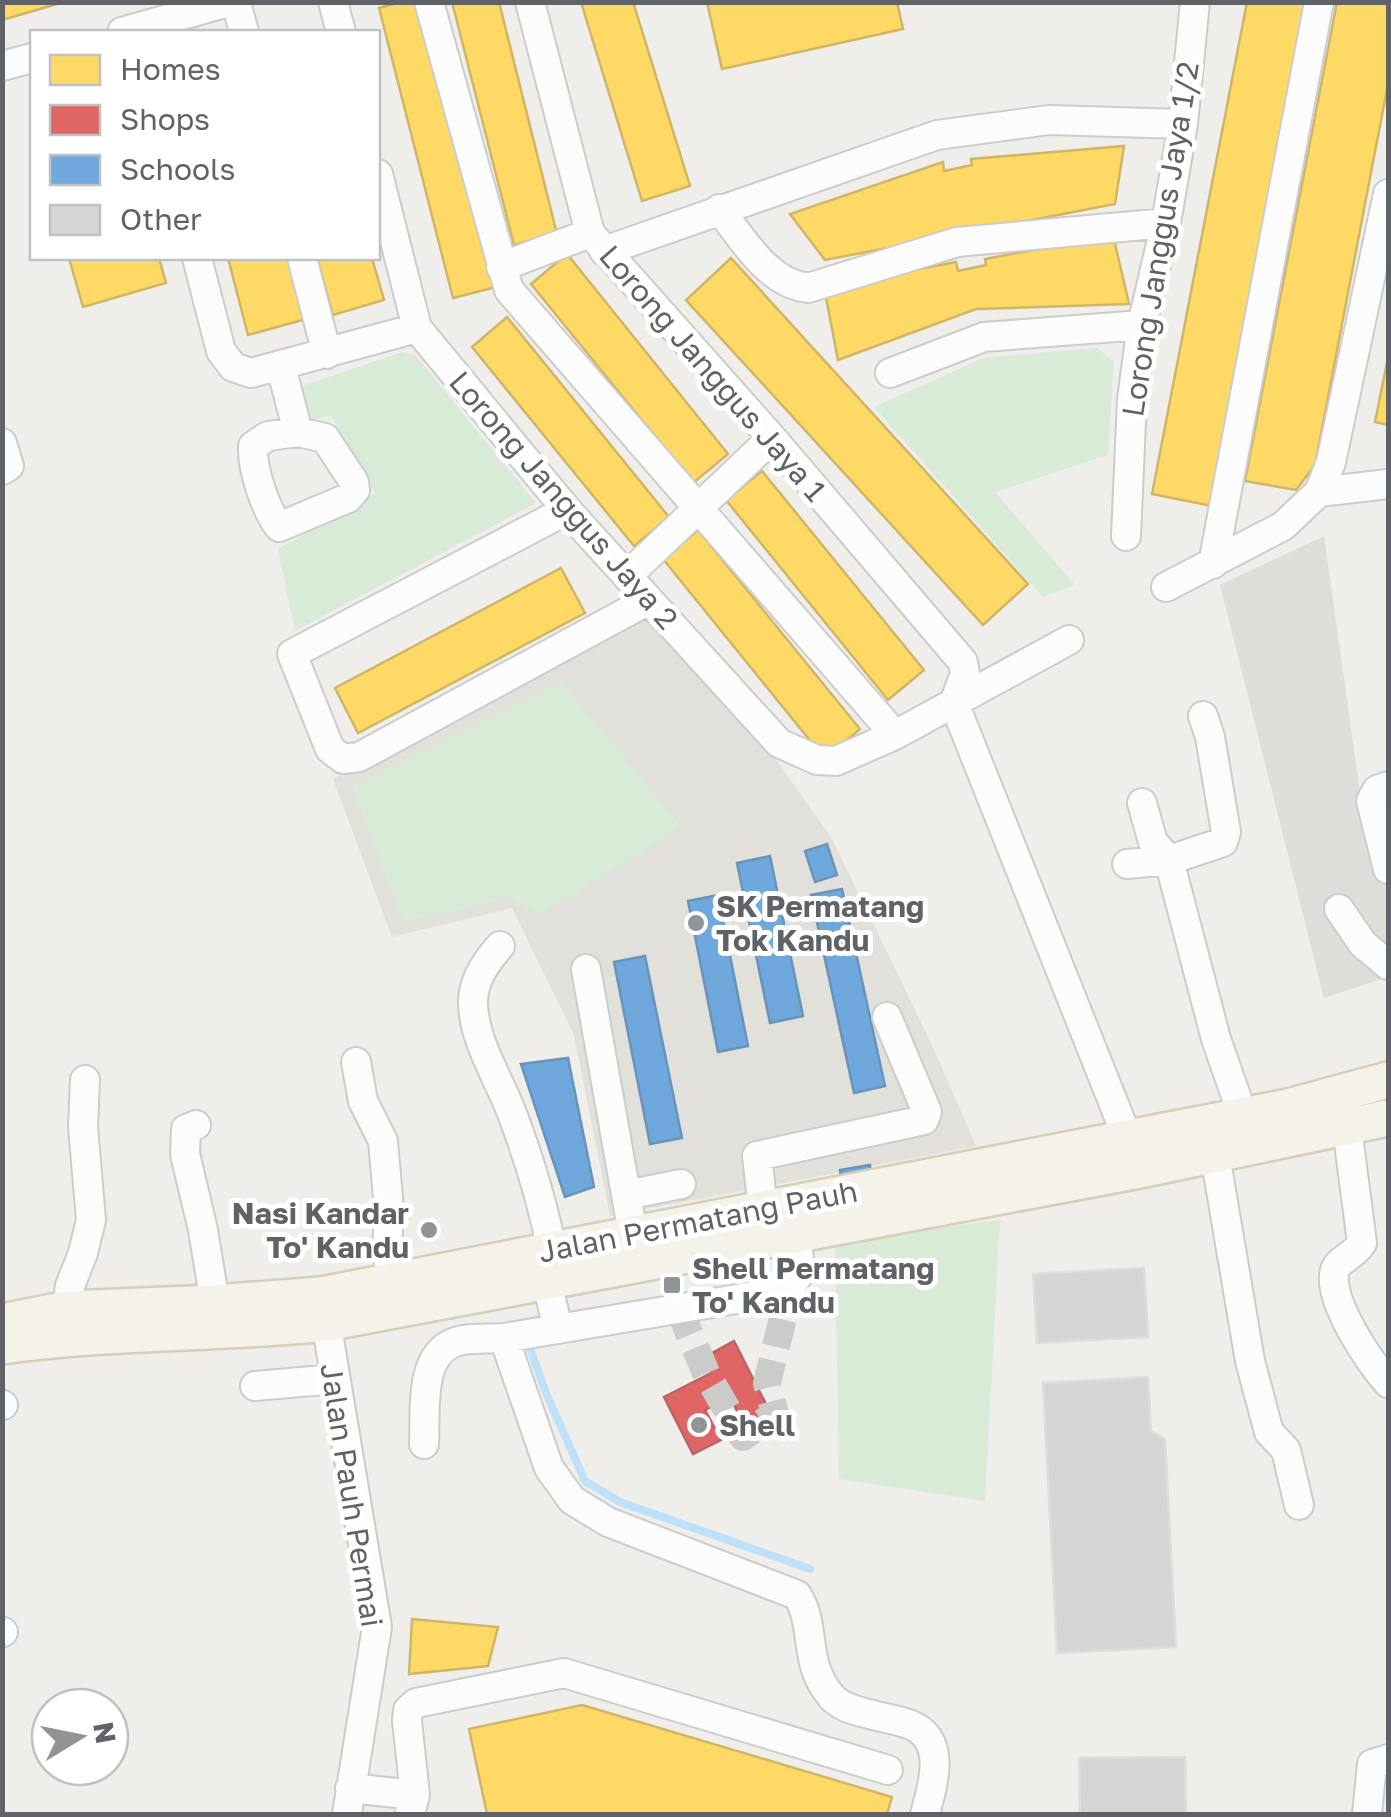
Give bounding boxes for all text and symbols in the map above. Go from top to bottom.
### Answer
legend [30,30,380,260]
text: Homes [120,51,221,87]
street label: Lorong Janggus Jaya 1/2 [1114,59,1206,419]
text: Shops [120,101,210,137]
text: Schools [120,151,236,187]
text: Other [120,201,202,237]
street label: Lorong Janggus Jaya 1 [592,238,834,508]
street label: Lorong Janggus Jaya 2 [442,364,686,636]
place label: SK Permatang Tok Kandu [716,888,924,958]
marker: SK Permatang Tok Kandu [685,912,707,934]
street label: Jalan Permatang Pauh [536,1172,860,1270]
place label: Nasi Kandar To' Kandu [232,1195,409,1265]
marker: Nasi Kandar To' Kandu [418,1219,440,1241]
place label: Shell Permatang To' Kandu [692,1250,934,1320]
marker: Shell Permatang To' Kandu [661,1274,683,1296]
street label: Jalan Pauh Permai [313,1361,391,1629]
place label: Shell [719,1407,795,1443]
marker: Shell [688,1414,710,1436]
north arrow [30,1687,130,1787]
text: N [87,1719,123,1746]

